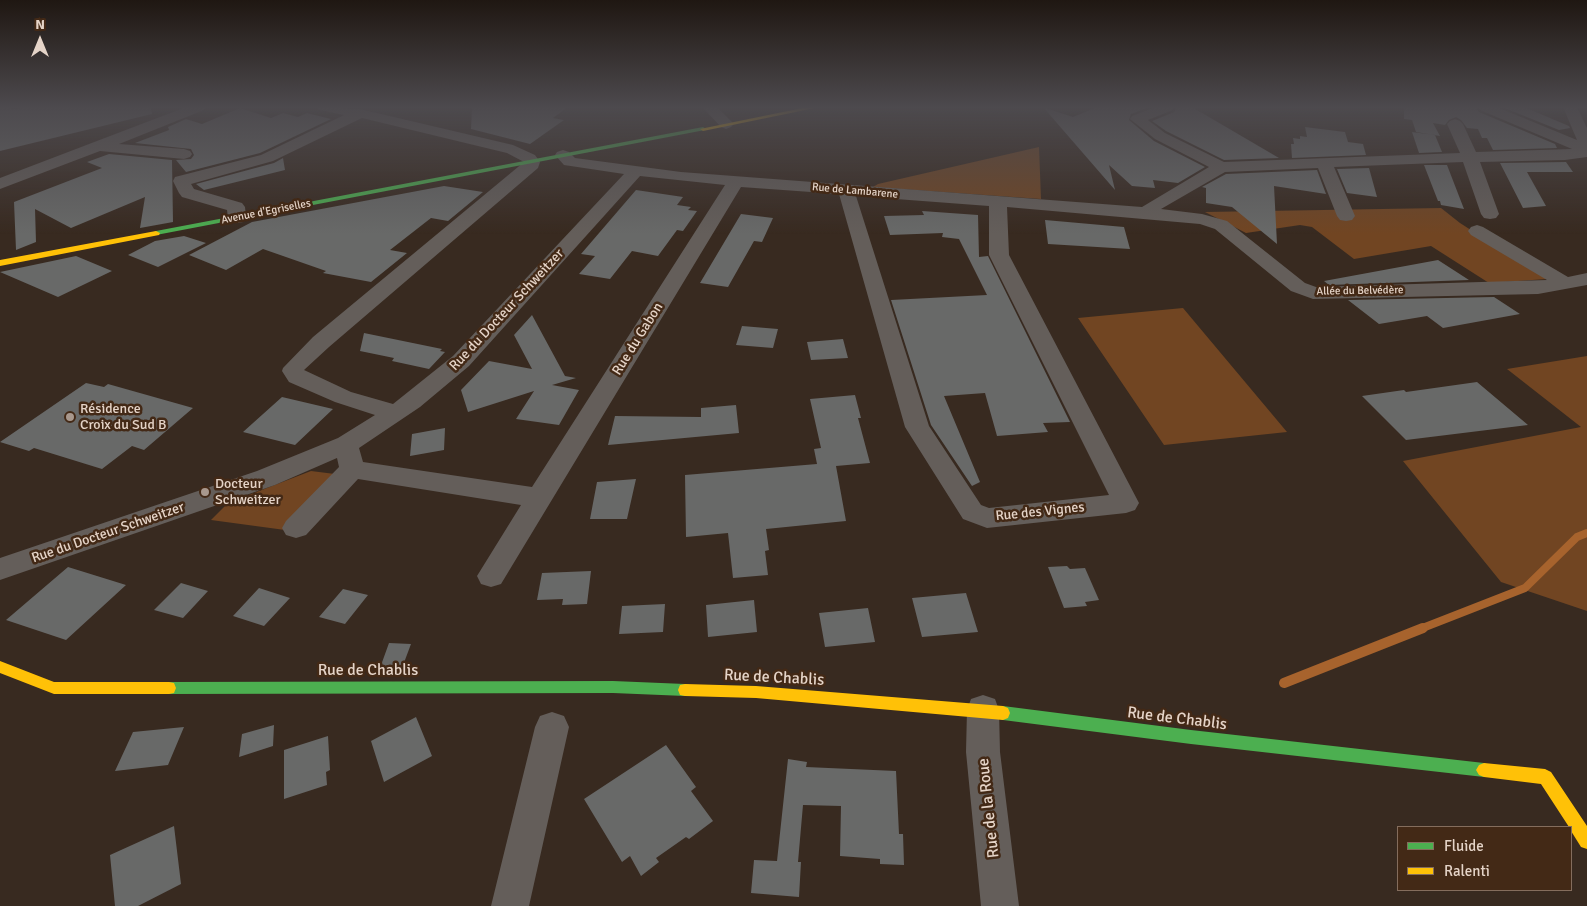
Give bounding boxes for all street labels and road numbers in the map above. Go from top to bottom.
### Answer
street label: Rue de Lambarene [811,181,899,201]
street label: Avenue d'Egriselles [220,197,312,227]
street label: Rue du Docteur Schweitzer [446,246,568,374]
street label: Allée du Belvédère [1316,284,1404,298]
street label: Rue du Gabon [609,300,667,378]
street label: Rue du Docteur Schweitzer [29,499,187,567]
street label: Rue des Vignes [995,499,1085,525]
street label: Rue de Chablis [318,661,418,681]
street label: Rue de Chablis [723,666,825,690]
street label: Rue de Chablis [1126,703,1228,735]
street label: Rue de la Roue [974,757,1004,859]

